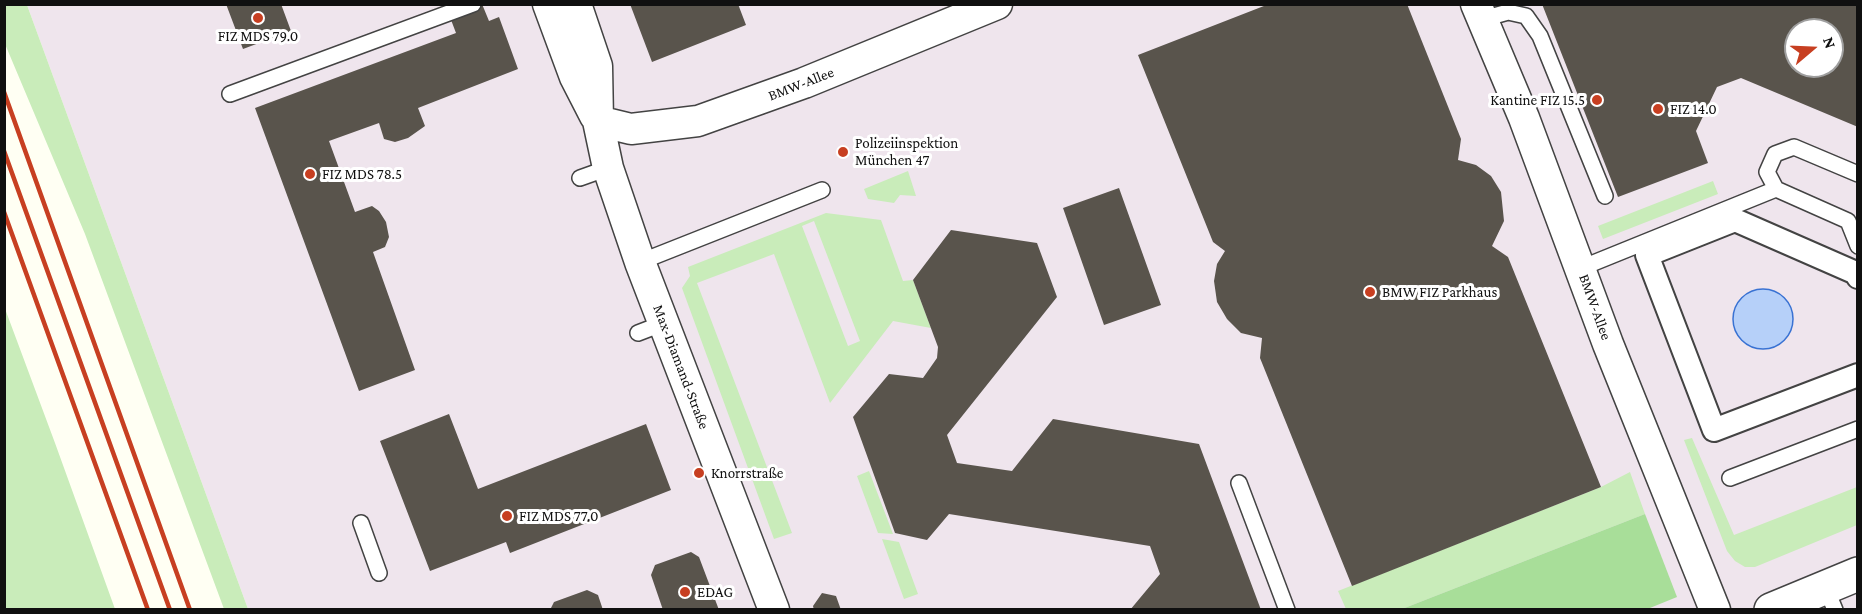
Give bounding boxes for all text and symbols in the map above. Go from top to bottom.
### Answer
marker: FIZ MDS 79.0 [251,11,265,25]
north arrow [1784,18,1844,78]
place label: FIZ MDS 79.0 [218,27,298,45]
text: N [1820,35,1839,51]
street label: BMW-Allee [766,63,836,105]
place label: Kantine FIZ 15.5 [1490,91,1585,109]
marker: Kantine FIZ 15.5 [1590,93,1604,107]
place label: FIZ 14.0 [1670,100,1717,118]
marker: FIZ 14.0 [1651,102,1665,116]
place label: Polizeiinspektion München 47 [855,134,958,169]
marker: Polizeiinspektion München 47 [836,145,850,159]
place label: FIZ MDS 78.5 [322,165,402,183]
marker: FIZ MDS 78.5 [303,167,317,181]
street label: BMW-Allee [1575,272,1615,342]
place label: BMW FIZ Parkhaus [1382,283,1497,301]
marker: BMW FIZ Parkhaus [1363,285,1377,299]
street label: Max-Diamand-Straße [649,302,713,432]
place label: Knorrstraße [711,464,783,482]
marker: Knorrstraße [692,466,706,480]
place label: FIZ MDS 77.0 [519,507,599,525]
marker: FIZ MDS 77.0 [500,509,514,523]
place label: EDAG [697,583,733,601]
marker: EDAG [678,585,692,599]

